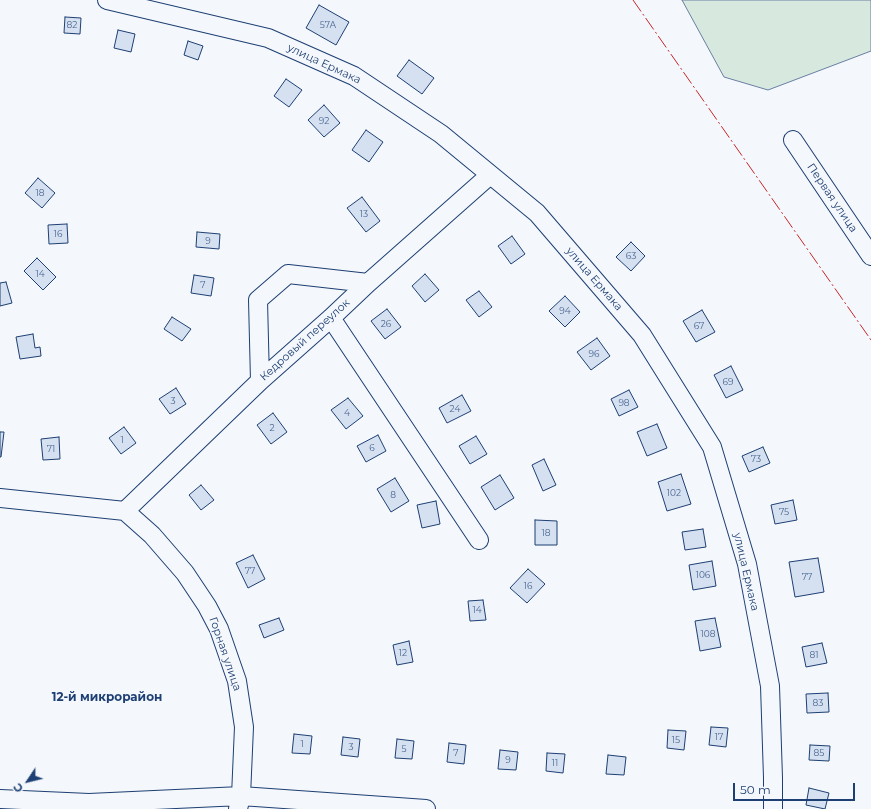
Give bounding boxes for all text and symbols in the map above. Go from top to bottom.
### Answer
house number: 82 [67,20,77,30]
house number: 57А [320,20,336,30]
street label: улица Ермака [285,41,363,87]
house number: 92 [319,116,329,126]
street label: Первая улица [804,161,860,235]
house number: 18 [36,188,44,198]
house number: 13 [360,209,368,219]
house number: 16 [54,229,62,239]
house number: 9 [205,236,211,246]
street label: улица Ермака [563,245,625,313]
house number: 63 [626,251,636,261]
house number: 14 [35,269,45,279]
house number: 7 [200,280,206,290]
street label: Кедровый переулок [257,296,353,384]
house number: 94 [559,306,571,316]
house number: 26 [381,319,391,329]
house number: 67 [694,321,704,331]
house number: 96 [589,349,599,359]
house number: 69 [723,377,733,387]
house number: 3 [170,396,176,406]
house number: 98 [618,398,630,408]
house number: 24 [450,404,460,414]
house number: 4 [344,408,350,418]
house number: 2 [269,423,275,433]
house number: 1 [120,435,124,445]
house number: 6 [369,443,375,453]
house number: 71 [47,444,55,454]
house number: 73 [751,454,761,464]
house number: 102 [667,488,681,498]
house number: 8 [390,490,396,500]
house number: 75 [779,507,789,517]
house number: 18 [542,528,550,538]
street label: улица Ермака [731,532,761,612]
house number: 77 [245,566,255,576]
house number: 106 [696,570,710,580]
house number: 77 [802,572,812,582]
house number: 16 [524,581,532,591]
house number: 14 [472,605,482,615]
street label: Горная улица [206,615,244,693]
house number: 108 [701,629,715,639]
house number: 12 [399,648,407,658]
house number: 81 [810,650,818,660]
district label: 12-й микрорайон [52,690,162,704]
house number: 83 [813,698,823,708]
house number: 17 [715,732,723,742]
house number: 15 [672,735,680,745]
house number: 1 [300,739,304,749]
house number: 3 [348,742,354,752]
house number: 5 [401,744,407,754]
house number: 7 [453,748,459,758]
house number: 85 [814,748,824,758]
house number: 9 [505,755,511,765]
house number: 11 [552,758,558,768]
north arrow [8,761,48,801]
scale bar [735,775,857,801]
text: С [10,781,26,795]
text: 50 m [740,782,771,797]

